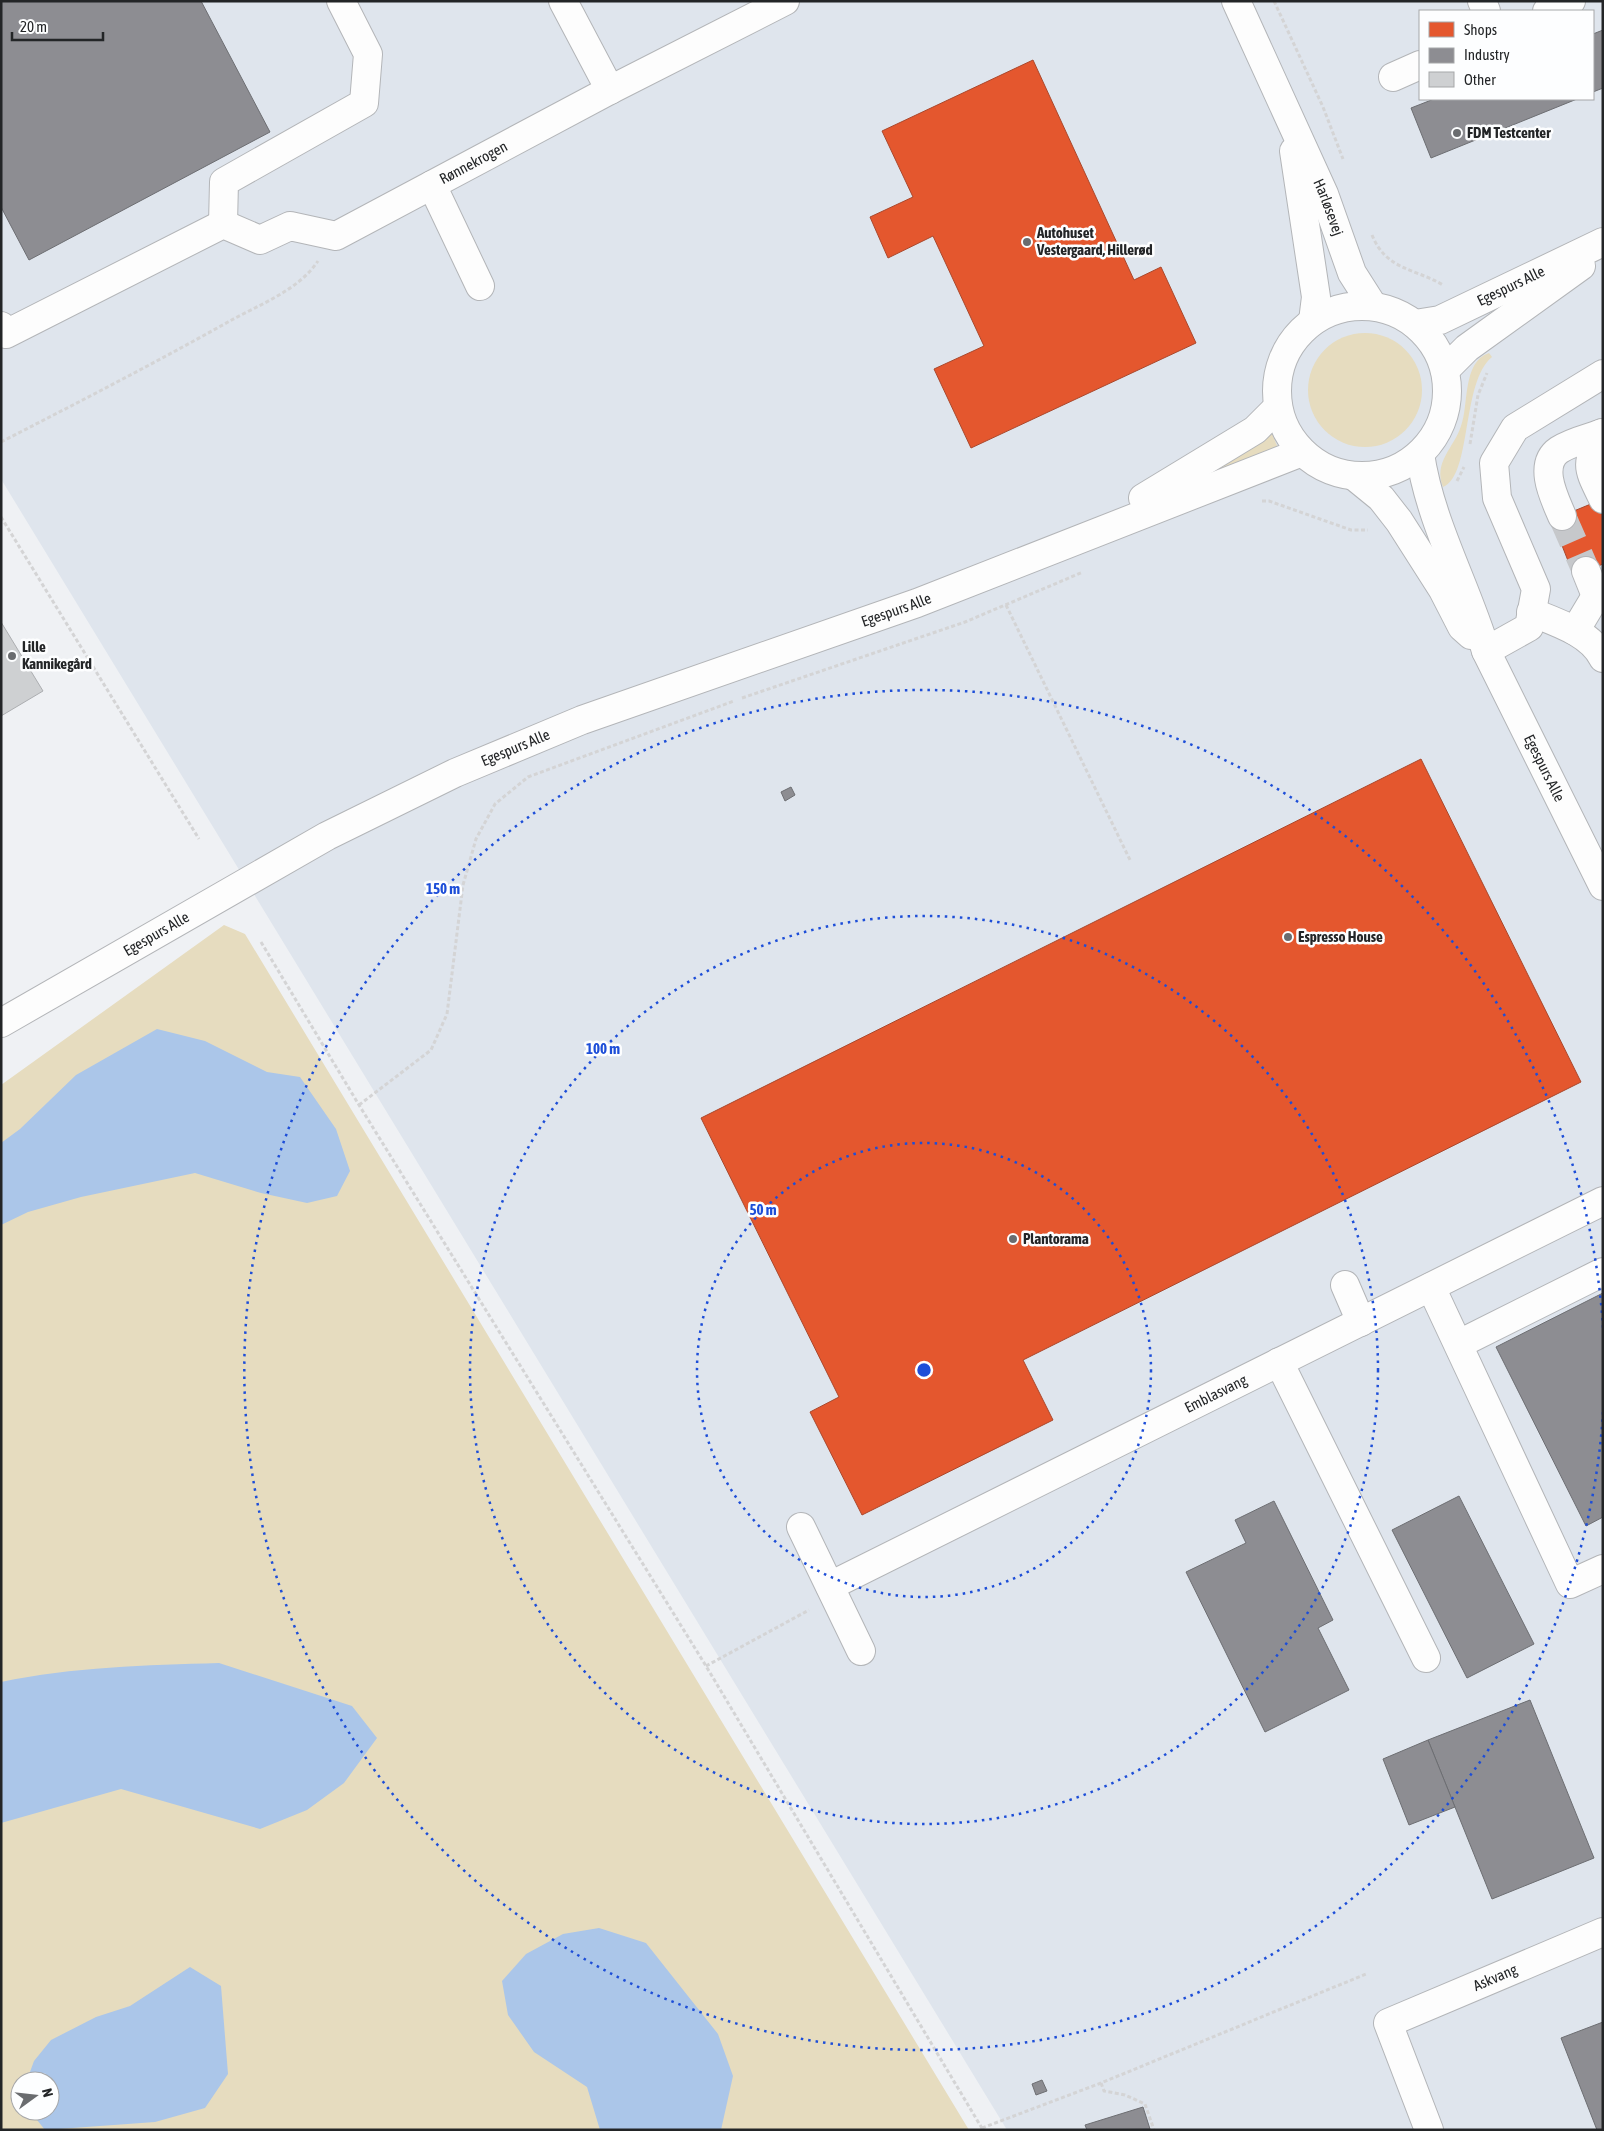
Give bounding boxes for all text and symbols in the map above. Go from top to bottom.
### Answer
scale bar [12,10,104,42]
legend [1419,10,1594,100]
text: 20 m [20,18,47,35]
text: Shops [1464,21,1497,38]
text: Industry [1464,46,1510,63]
text: Other [1464,71,1496,88]
place label: FDM Testcenter [1467,124,1551,141]
marker: FDM Testcenter [1451,127,1463,139]
street label: Rønnekrogen [436,137,510,187]
street label: Harløsevej [1310,176,1347,238]
place label: Autohuset Vestergaard, Hillerød [1036,224,1153,258]
marker: Autohuset Vestergaard, Hillerød [1021,236,1033,248]
street label: Egespurs Alle [1474,262,1547,309]
street label: Egespurs Alle [859,589,934,630]
place label: Lille Kannikegård [22,638,92,672]
marker: Lille Kannikegård [6,650,18,662]
street label: Egespurs Alle [478,725,552,769]
street label: Egespurs Alle [1521,732,1569,804]
text: 150 m [426,880,460,897]
street label: Egespurs Alle [120,908,192,959]
place label: Espresso House [1298,928,1383,945]
marker: Espresso House [1282,931,1294,943]
text: 100 m [586,1040,620,1057]
text: 50 m [750,1201,777,1218]
place label: Plantorama [1023,1230,1089,1247]
marker: Plantorama [1007,1233,1019,1245]
centre of rings [915,1361,933,1379]
street label: Emblasvang [1182,1371,1250,1416]
street label: Askvang [1471,1960,1520,1994]
north arrow [10,2071,60,2121]
text: N [39,2087,56,2099]

